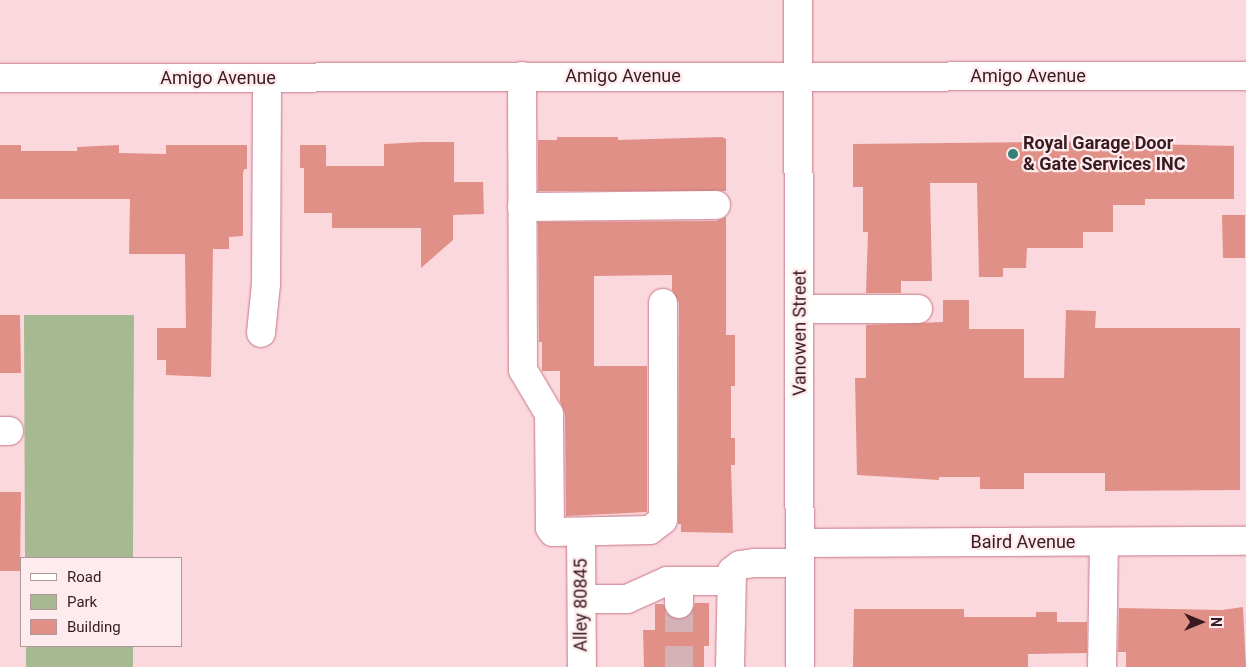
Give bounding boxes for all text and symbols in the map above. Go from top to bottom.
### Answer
street label: Amigo Avenue [565,65,681,87]
street label: Amigo Avenue [970,65,1086,87]
street label: Amigo Avenue [160,67,276,89]
place label: Royal Garage Door & Gate Services INC [1023,133,1185,176]
marker: Royal Garage Door & Gate Services INC [1007,148,1019,160]
street label: Vanowen Street [789,270,811,396]
street label: Baird Avenue [971,531,1075,553]
legend [20,557,182,647]
street label: Alley 80845 [570,558,592,652]
text: Road [67,568,101,586]
text: Park [67,593,97,611]
north arrow [1176,597,1226,647]
text: N [1208,617,1224,627]
text: Building [67,618,121,636]

